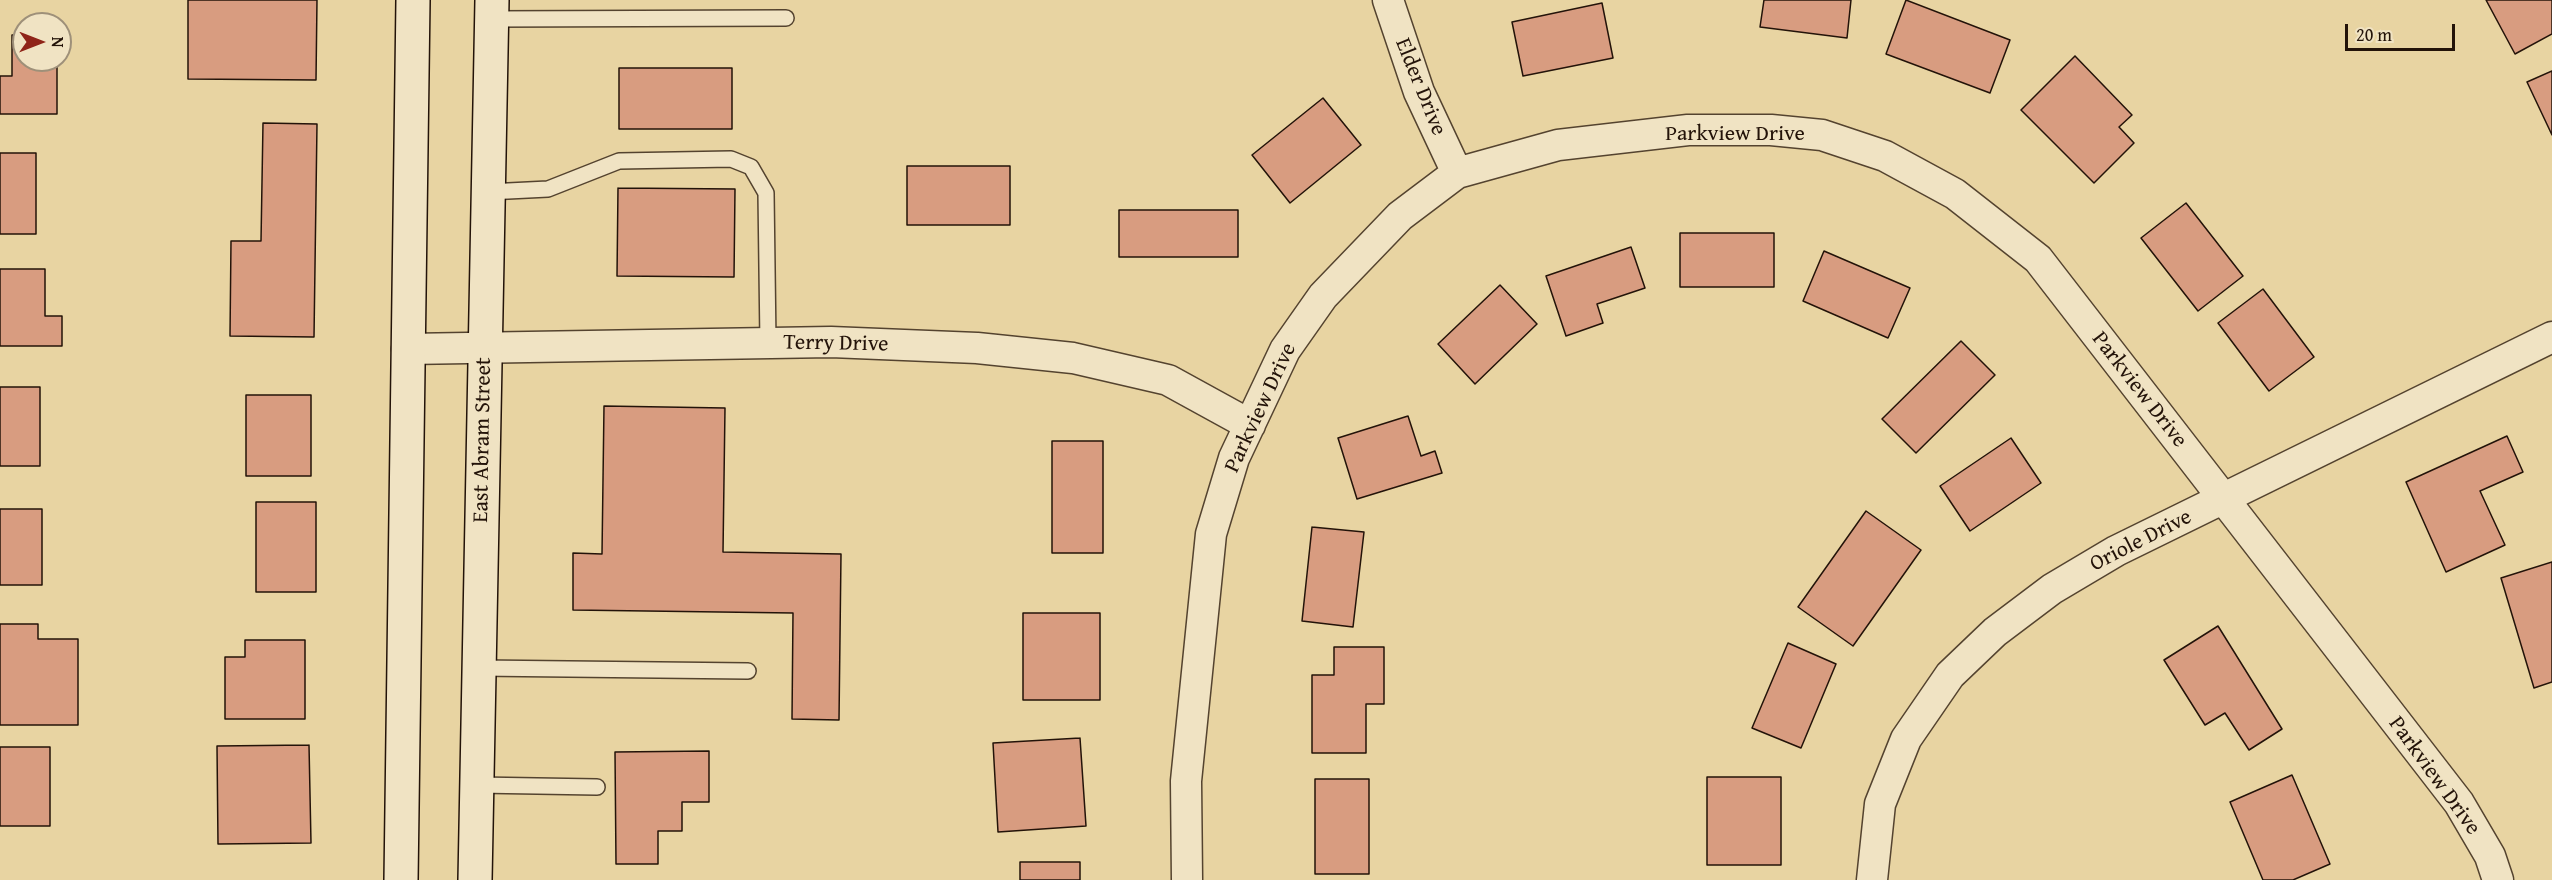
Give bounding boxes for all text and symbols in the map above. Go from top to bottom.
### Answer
north arrow [12,12,72,72]
scale bar [2348,12,2458,50]
text: 20 m [2356,21,2392,48]
street label: Elder Drive [1389,34,1451,140]
text: N [46,37,70,47]
street label: Parkview Drive [1665,121,1805,147]
street label: Parkview Drive [2086,327,2192,453]
street label: Terry Drive [783,330,889,358]
street label: Parkview Drive [1220,339,1302,477]
street label: East Abram Street [468,357,498,523]
street label: Oriole Drive [2086,504,2196,578]
street label: Parkview Drive [2382,712,2486,840]

